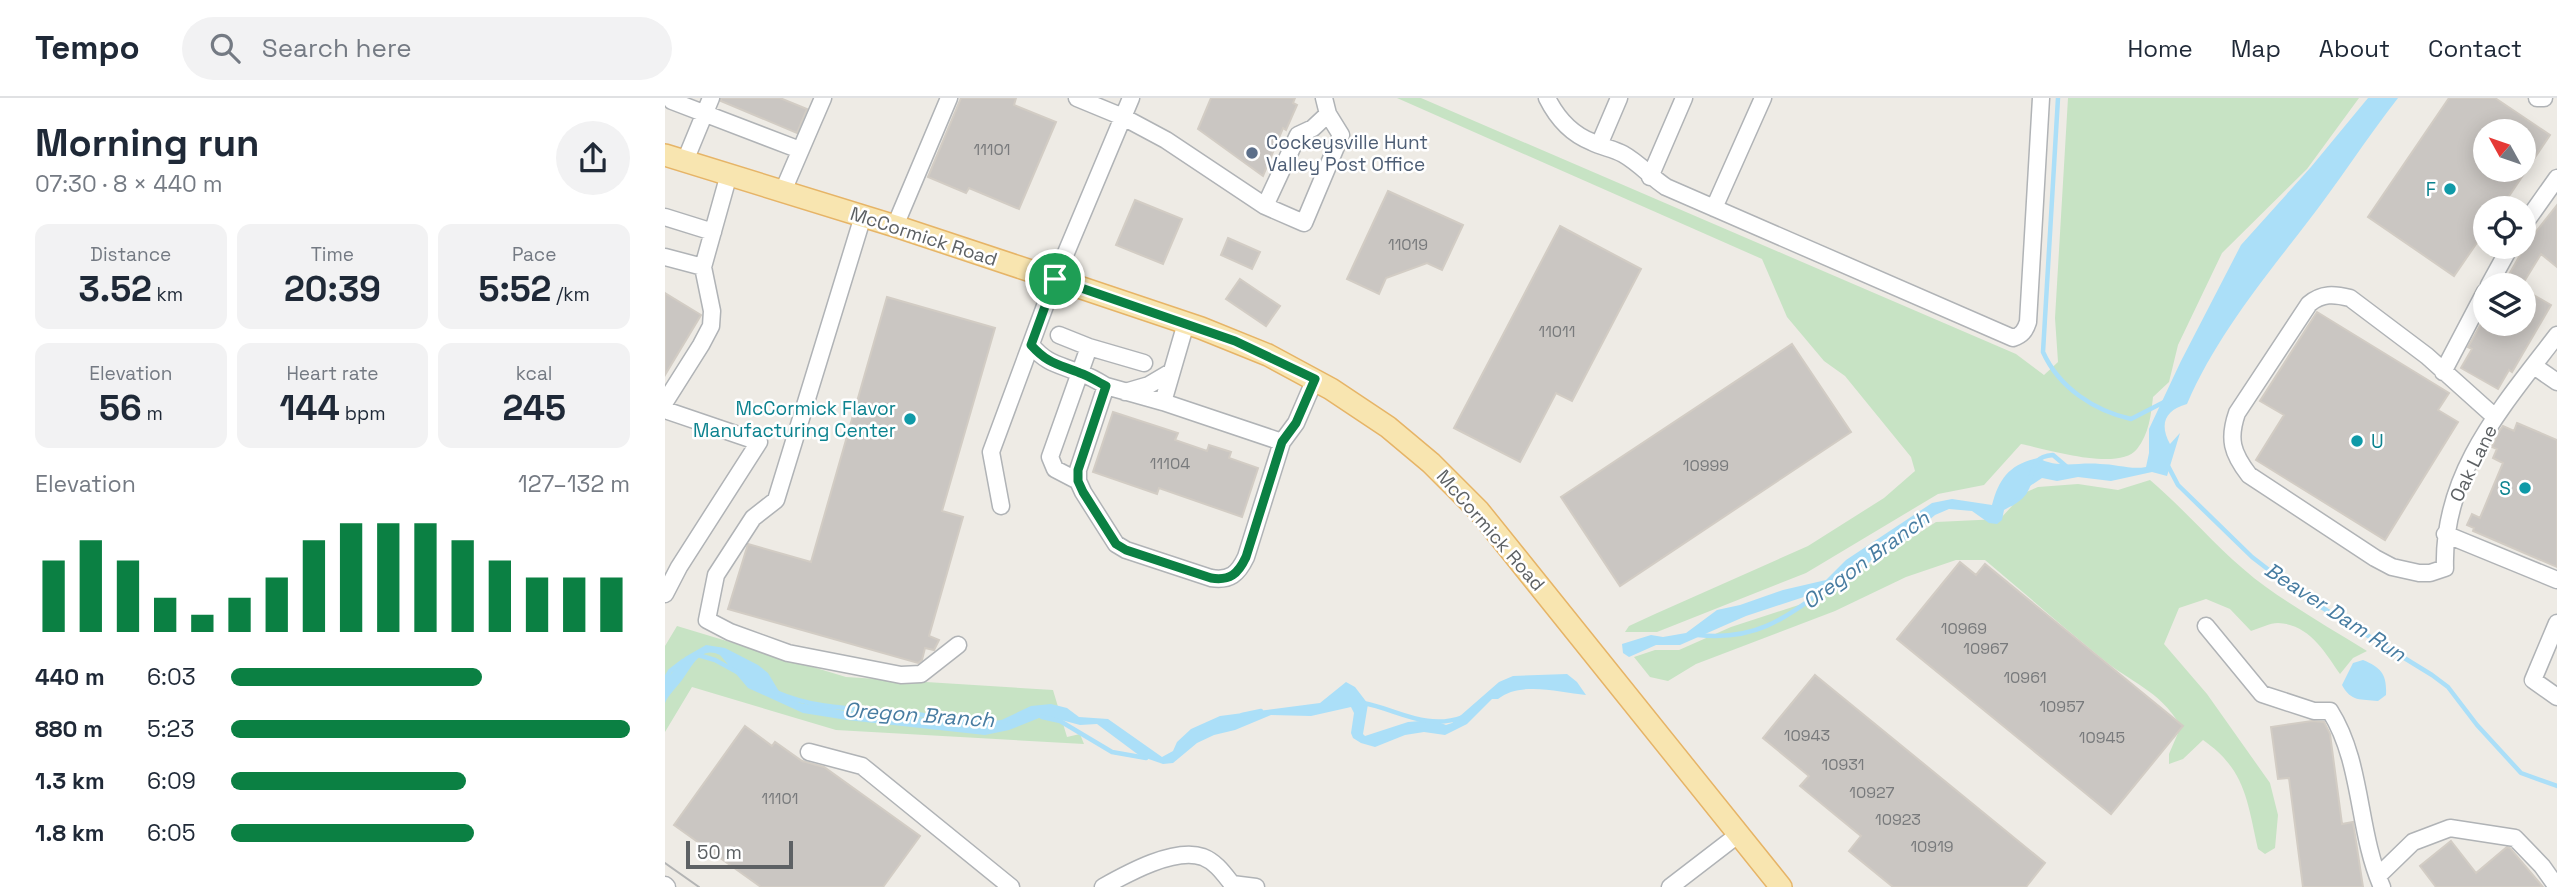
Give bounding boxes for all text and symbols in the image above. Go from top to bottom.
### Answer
search box [182,17,672,80]
text: Tempo [35,27,140,69]
icon: search [206,29,244,67]
text: Search here [262,31,412,65]
text: Home [2127,33,2193,64]
text: Map [2231,33,2281,64]
text: About [2319,33,2390,64]
text: Contact [2428,33,2522,64]
text: Morning run [35,119,260,167]
north arrow [2473,119,2536,182]
map controls [2473,119,2536,336]
button: share [556,121,630,195]
place label: Cockeysville Hunt Valley Post Office [1266,130,1428,177]
house number: 11101 [973,139,1011,160]
marker: Cockeysville Hunt Valley Post Office [1244,145,1260,161]
text: 07:30 · 8 × 440 m [35,169,222,199]
place label: F [2426,177,2436,202]
marker: F [2442,181,2458,197]
button: locate [2473,196,2536,259]
street label: McCormick Road [847,201,1000,272]
house number: 11019 [1388,234,1428,255]
text: Distance [90,242,171,267]
text: Time [311,242,354,267]
text: Pace [512,242,556,267]
pin [1025,249,1085,309]
icon: arrive [1036,260,1074,298]
text: 3.52 [78,267,152,311]
text: 20:39 [284,267,381,311]
text: 5:52 [478,267,551,311]
button: layers [2473,273,2536,336]
text: km [152,282,183,307]
text: /km [551,282,590,307]
house number: 11011 [1538,321,1576,342]
text: Elevation [89,361,172,386]
text: Heart rate [286,361,379,386]
text: kcal [516,361,553,386]
text: 56 [99,386,142,430]
text: 144 [279,386,340,430]
text: 245 [502,386,566,430]
place label: McCormick Flavor Manufacturing Center [693,396,896,443]
text: m [142,401,163,426]
text: bpm [340,401,386,426]
marker: McCormick Flavor Manufacturing Center [902,411,918,427]
street label: Oak Lane [2444,420,2503,506]
place label: U [2371,429,2384,454]
marker: U [2349,433,2365,449]
house number: 11104 [1150,453,1190,474]
house number: 10999 [1683,455,1729,476]
street label: McCormick Road [1431,464,1550,596]
text: Elevation [35,469,136,499]
text: 127–132 m [518,469,630,499]
place label: S [2499,476,2511,501]
marker: S [2517,480,2533,496]
water label: Oregon Branch [1797,504,1935,615]
water label: Beaver Dam Run [2260,556,2412,668]
house number: 10969 [1941,618,1987,639]
house number: 10967 [1963,638,2009,659]
text: 440 m [35,662,105,692]
text: 6:03 [147,662,196,692]
house number: 10961 [2003,667,2047,688]
water label: Oregon Branch [843,696,996,733]
house number: 10957 [2039,696,2085,717]
text: 880 m [35,714,103,744]
text: 5:23 [147,714,194,744]
house number: 10943 [1784,725,1830,746]
house number: 10945 [2079,727,2125,748]
house number: 10931 [1822,754,1864,775]
text: 1.3 km [35,766,105,796]
text: 6:09 [147,766,196,796]
house number: 10927 [1849,782,1895,803]
house number: 11101 [761,788,799,809]
house number: 10923 [1875,809,1921,830]
text: 1.8 km [35,818,105,848]
text: 6:05 [147,818,195,848]
house number: 10919 [1910,836,1954,857]
scale bar [686,838,793,870]
text: 50 m [697,840,742,865]

